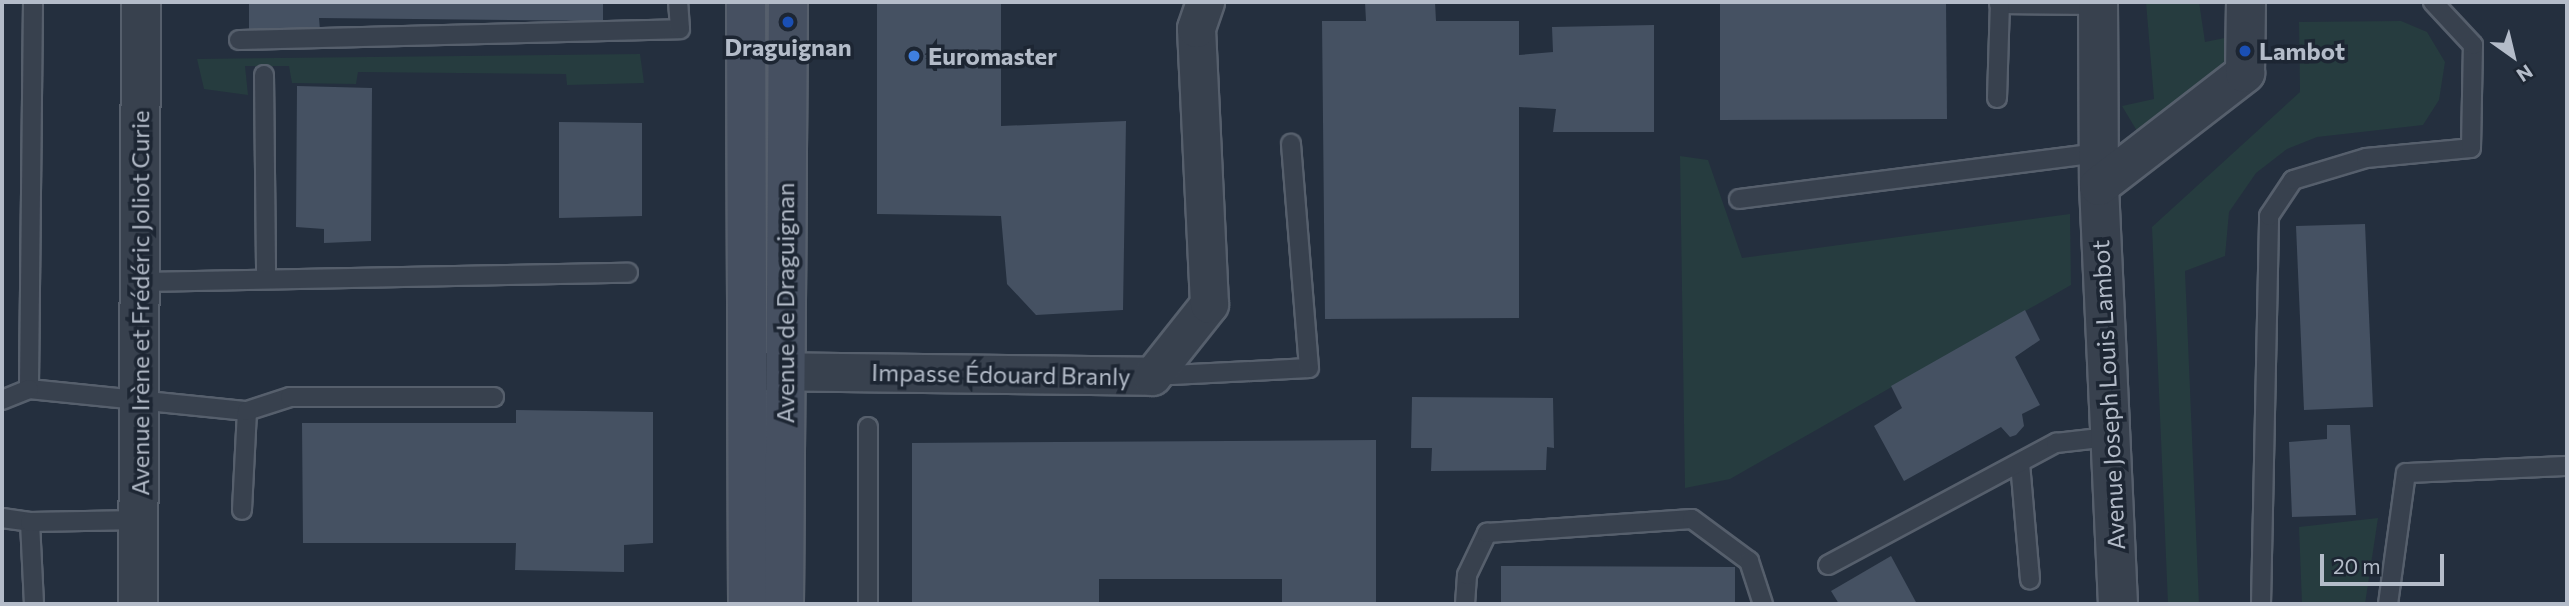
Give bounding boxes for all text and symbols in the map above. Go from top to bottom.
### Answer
marker: Draguignan [780,14,796,30]
north arrow [2478,21,2548,91]
place label: Draguignan [724,33,852,61]
place label: Lambot [2259,37,2345,65]
place label: Euromaster [928,42,1057,70]
marker: Lambot [2237,43,2253,59]
marker: Euromaster [906,48,922,64]
text: N [2513,60,2537,87]
street label: Avenue Irène et Frédéric Joliot Curie [126,110,154,496]
street label: Avenue de Draguignan [771,183,799,423]
street label: Avenue Joseph Louis Lambot [2085,239,2131,551]
street label: Impasse Édouard Branly [871,357,1131,391]
scale bar [2324,540,2448,584]
text: 20 m [2333,553,2381,578]

